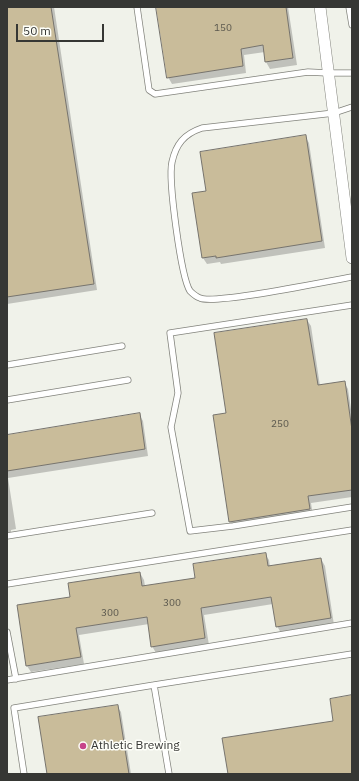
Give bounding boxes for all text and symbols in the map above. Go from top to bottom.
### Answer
scale bar [18,16,106,42]
house number: 150 [214,22,232,34]
text: 50 m [23,23,51,38]
house number: 250 [271,418,289,430]
house number: 300 [163,597,181,609]
house number: 300 [101,607,119,619]
place label: Athletic Brewing [91,739,180,753]
marker: Athletic Brewing [78,741,88,751]

